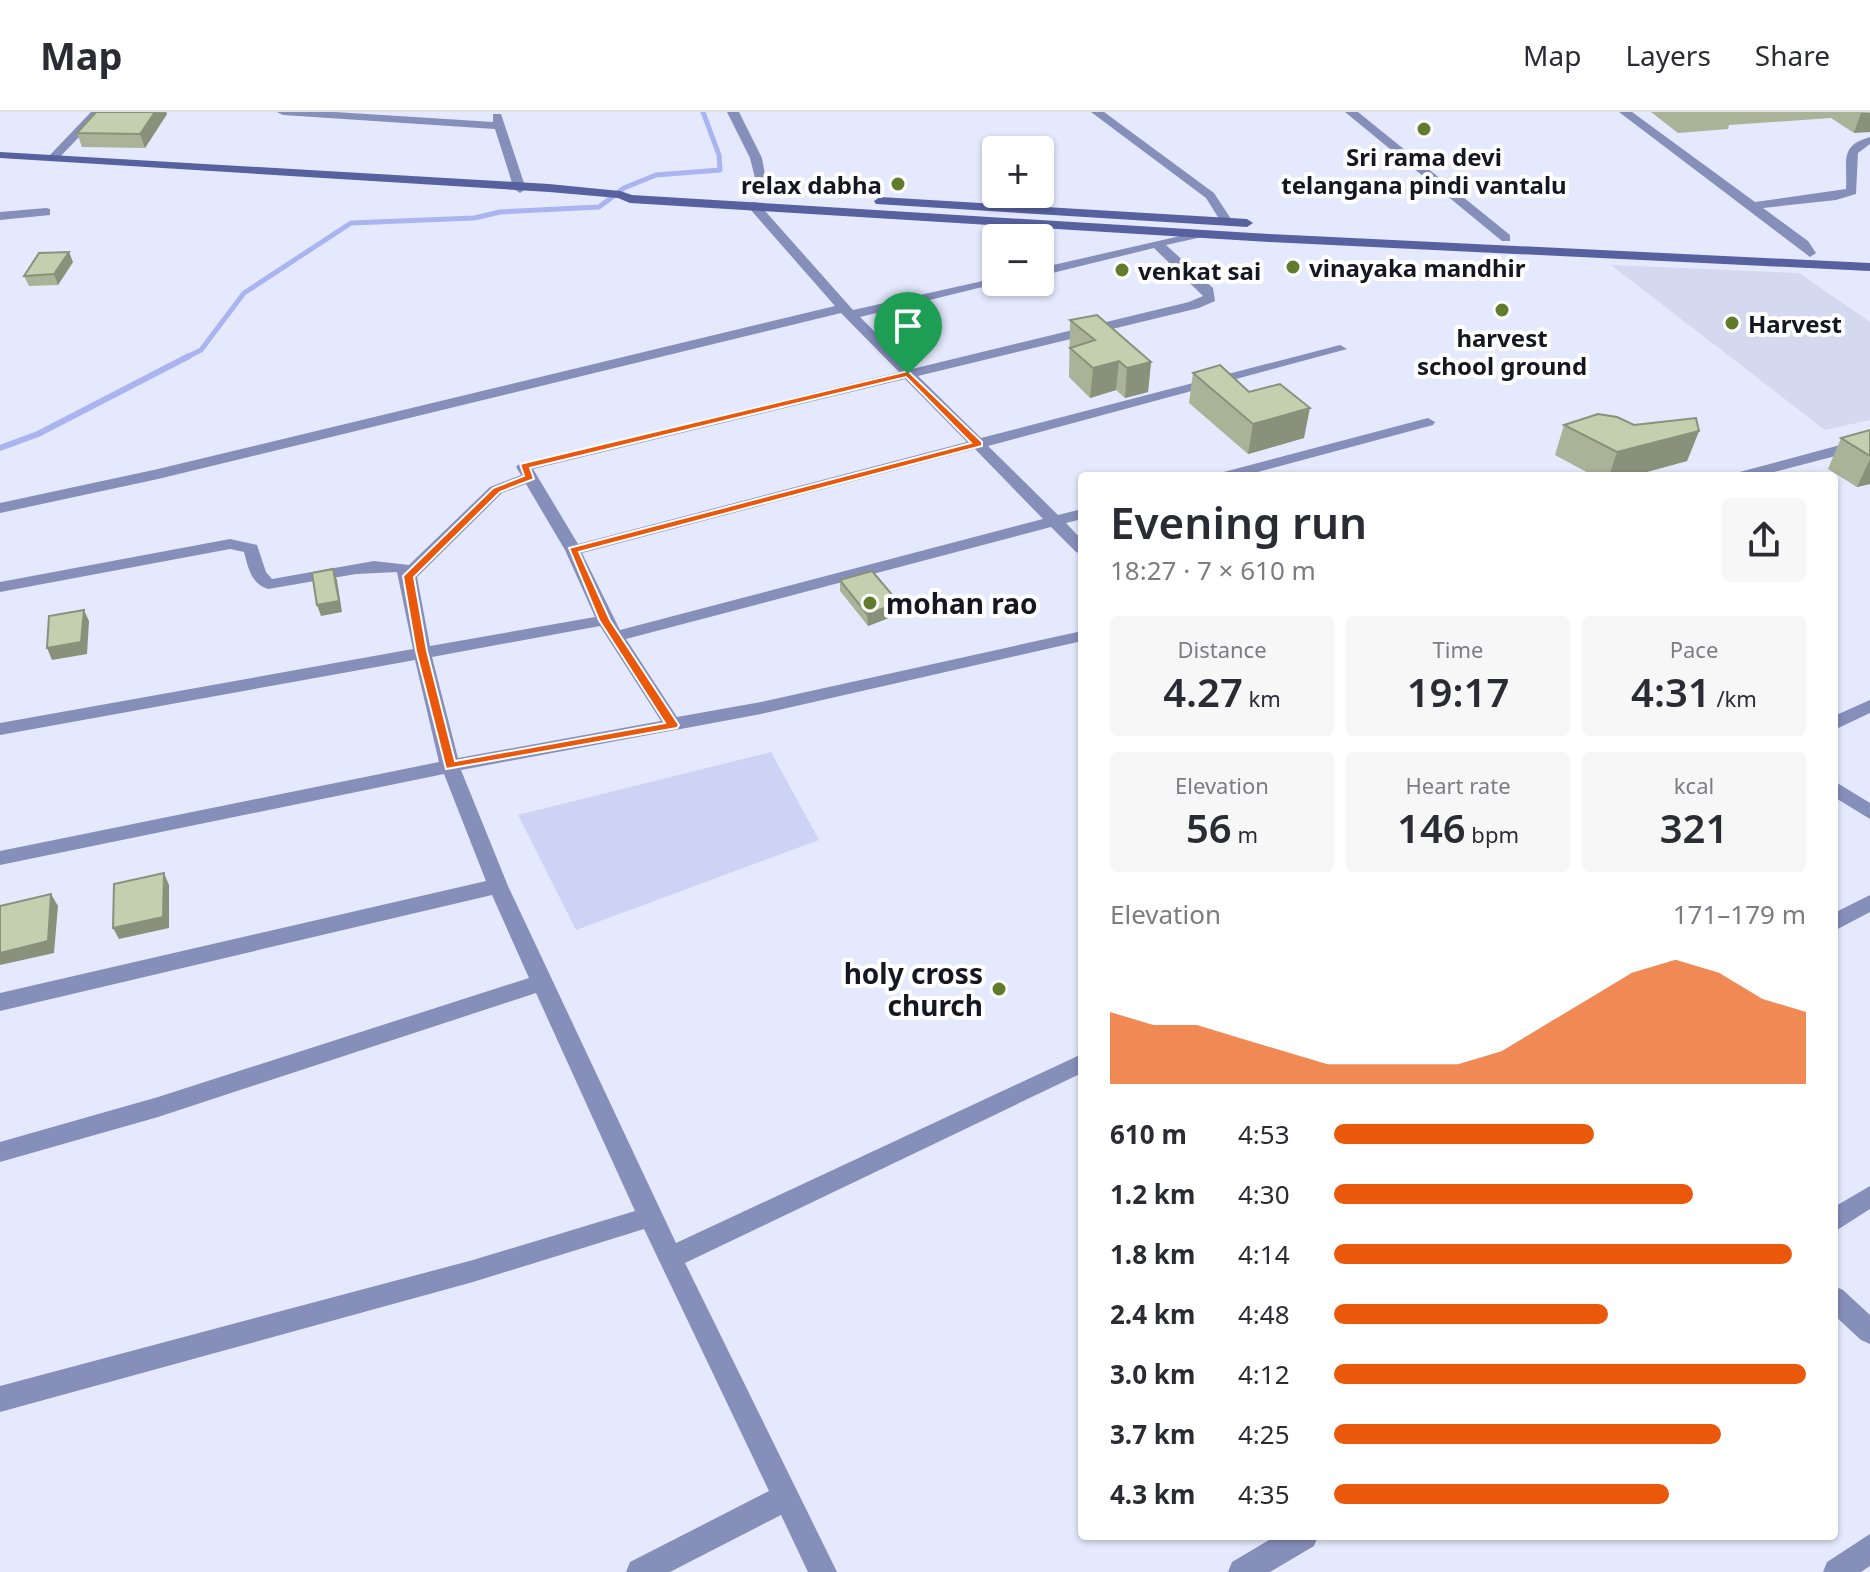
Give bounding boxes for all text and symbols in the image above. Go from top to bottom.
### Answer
text: Map [40,29,123,81]
text: Map [1523,36,1581,74]
text: Layers [1625,36,1711,74]
text: Share [1755,36,1830,74]
marker: Sri rama devi telangana pindi vantalu [1415,120,1433,138]
map controls [982,136,1054,296]
button: + [982,136,1054,208]
place label: Sri rama devi telangana pindi vantalu [1281,140,1567,201]
place label: relax dabha [741,168,882,201]
marker: relax dabha [889,175,907,193]
button: − [982,224,1054,296]
place label: vinayaka mandhir [1309,251,1526,284]
place label: venkat sai [1138,254,1261,287]
marker: vinayaka mandhir [1284,258,1302,276]
marker: venkat sai [1113,261,1131,279]
pin [874,292,942,374]
marker: harvest school ground [1493,301,1511,319]
icon: arrive [886,304,930,348]
place label: Harvest [1748,307,1842,340]
marker: Harvest [1723,314,1741,332]
place label: harvest school ground [1417,321,1587,382]
text: Evening run [1110,492,1367,552]
button: share [1722,498,1806,582]
text: 18:27 · 7 × 610 m [1110,552,1316,588]
place label: mohan rao [886,584,1037,622]
marker: mohan rao [861,594,879,612]
text: Distance [1177,634,1267,664]
text: Time [1433,634,1483,664]
text: Pace [1670,634,1718,664]
text: 4.27 [1163,664,1243,719]
text: 19:17 [1407,664,1509,719]
text: 4:31 [1631,664,1711,719]
text: km [1243,683,1281,713]
text: /km [1711,683,1757,713]
text: Elevation [1175,770,1269,800]
text: Heart rate [1405,770,1511,800]
text: kcal [1674,770,1714,800]
text: 56 [1186,800,1232,855]
text: 146 [1397,800,1466,855]
text: 321 [1660,800,1728,855]
text: m [1232,819,1258,849]
text: bpm [1466,819,1519,849]
text: Elevation [1110,896,1221,932]
text: 171–179 m [1673,896,1806,932]
place label: holy cross church [844,954,983,1024]
marker: holy cross church [990,980,1008,998]
text: 610 m [1110,1116,1187,1152]
text: 4:53 [1238,1116,1290,1152]
text: 1.2 km [1110,1176,1195,1212]
text: 4:30 [1238,1176,1290,1212]
text: 1.8 km [1110,1236,1195,1272]
text: 4:14 [1238,1236,1290,1272]
text: 2.4 km [1110,1296,1195,1332]
text: 4:48 [1238,1296,1290,1332]
text: 3.0 km [1110,1356,1195,1392]
text: 4:12 [1238,1356,1290,1392]
text: 3.7 km [1110,1416,1195,1452]
text: 4:25 [1238,1416,1290,1452]
text: 4.3 km [1110,1476,1195,1512]
text: 4:35 [1238,1476,1290,1512]

